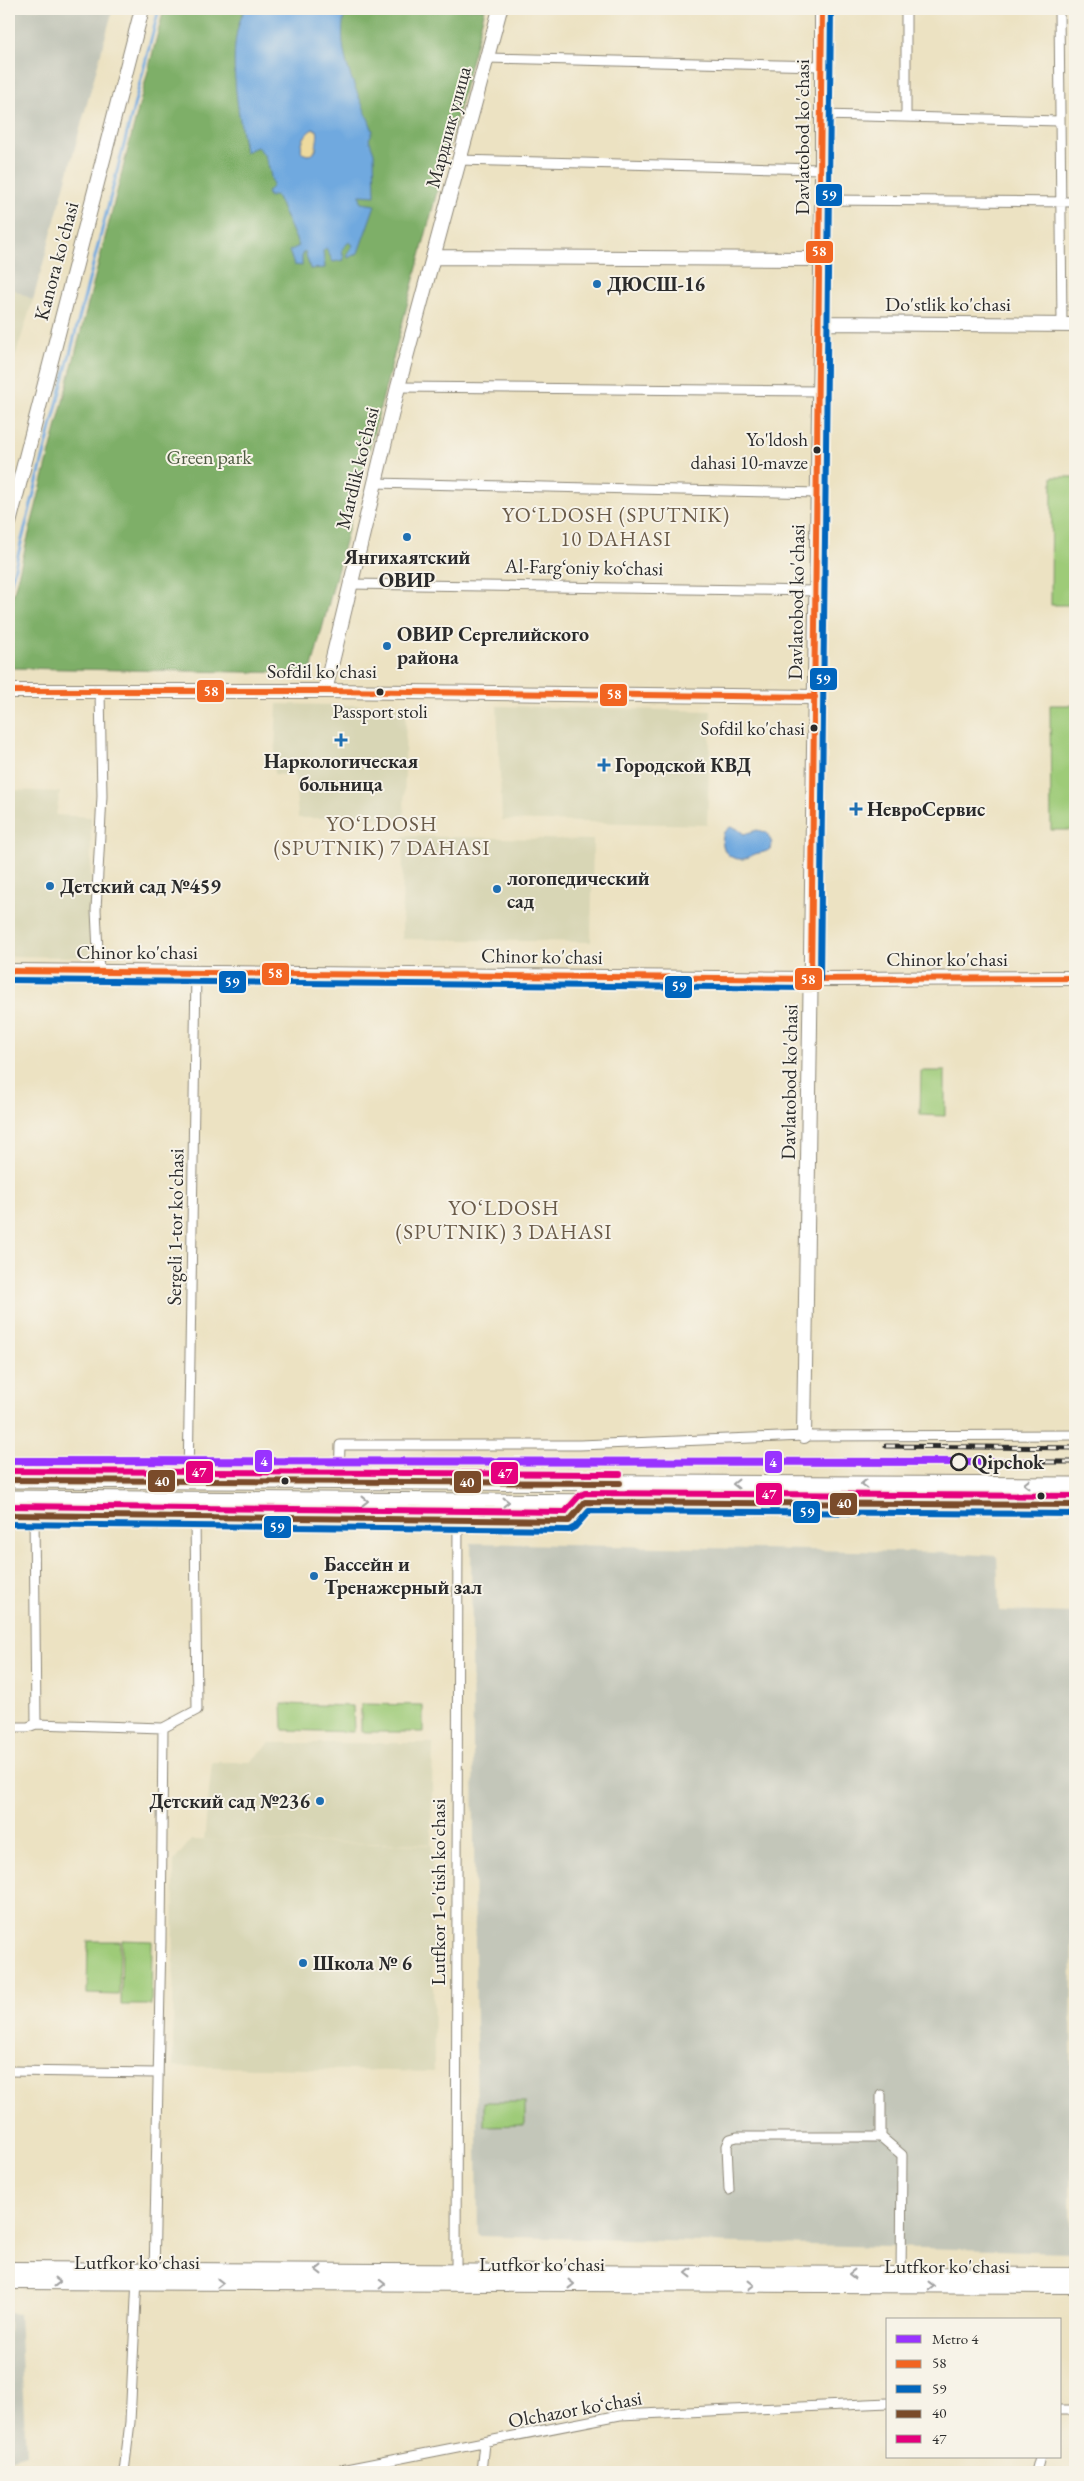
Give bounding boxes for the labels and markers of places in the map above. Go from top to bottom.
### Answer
place label: ДЮСШ-16 [607,271,706,297]
marker: ДЮСШ-16 [591,278,603,290]
place label: Yo'ldosh dahasi 10-mavze [691,427,808,475]
marker: Yo'ldosh dahasi 10-mavze [812,445,822,455]
marker: Янгихаятский ОВИР [401,531,413,543]
place label: Янгихаятский ОВИР [343,544,471,593]
place label: ОВИР Сергелийского района [397,621,589,670]
marker: ОВИР Сергелийского района [381,640,393,652]
marker: Passport stoli [375,687,385,697]
place label: Passport stoli [332,699,428,724]
place label: Sofdil ko'chasi [701,716,805,741]
marker: Sofdil ko'chasi [809,723,819,733]
marker: Наркологическая больница [334,733,348,747]
place label: Наркологическая больница [264,748,419,797]
place label: Городской КВД [615,752,751,778]
marker: Городской КВД [597,758,611,772]
place label: НевроСервис [867,796,985,822]
marker: НевроСервис [849,802,863,816]
place label: логопедический сад [507,865,650,914]
place label: Детский сад №459 [60,873,221,899]
marker: Детский сад №459 [44,880,56,892]
marker: логопедический сад [491,883,503,895]
place label: Qipchok [972,1449,1045,1475]
marker: Qipchok [950,1453,968,1471]
unlabelled marker [280,1476,290,1486]
unlabelled marker [1036,1491,1046,1501]
place label: Бассейн и Тренажерный зал [324,1551,482,1600]
marker: Бассейн и Тренажерный зал [308,1570,320,1582]
place label: Детский сад №236 [149,1788,310,1814]
marker: Детский сад №236 [314,1795,326,1807]
place label: Школа № 6 [313,1950,413,1976]
marker: Школа № 6 [297,1957,309,1969]

